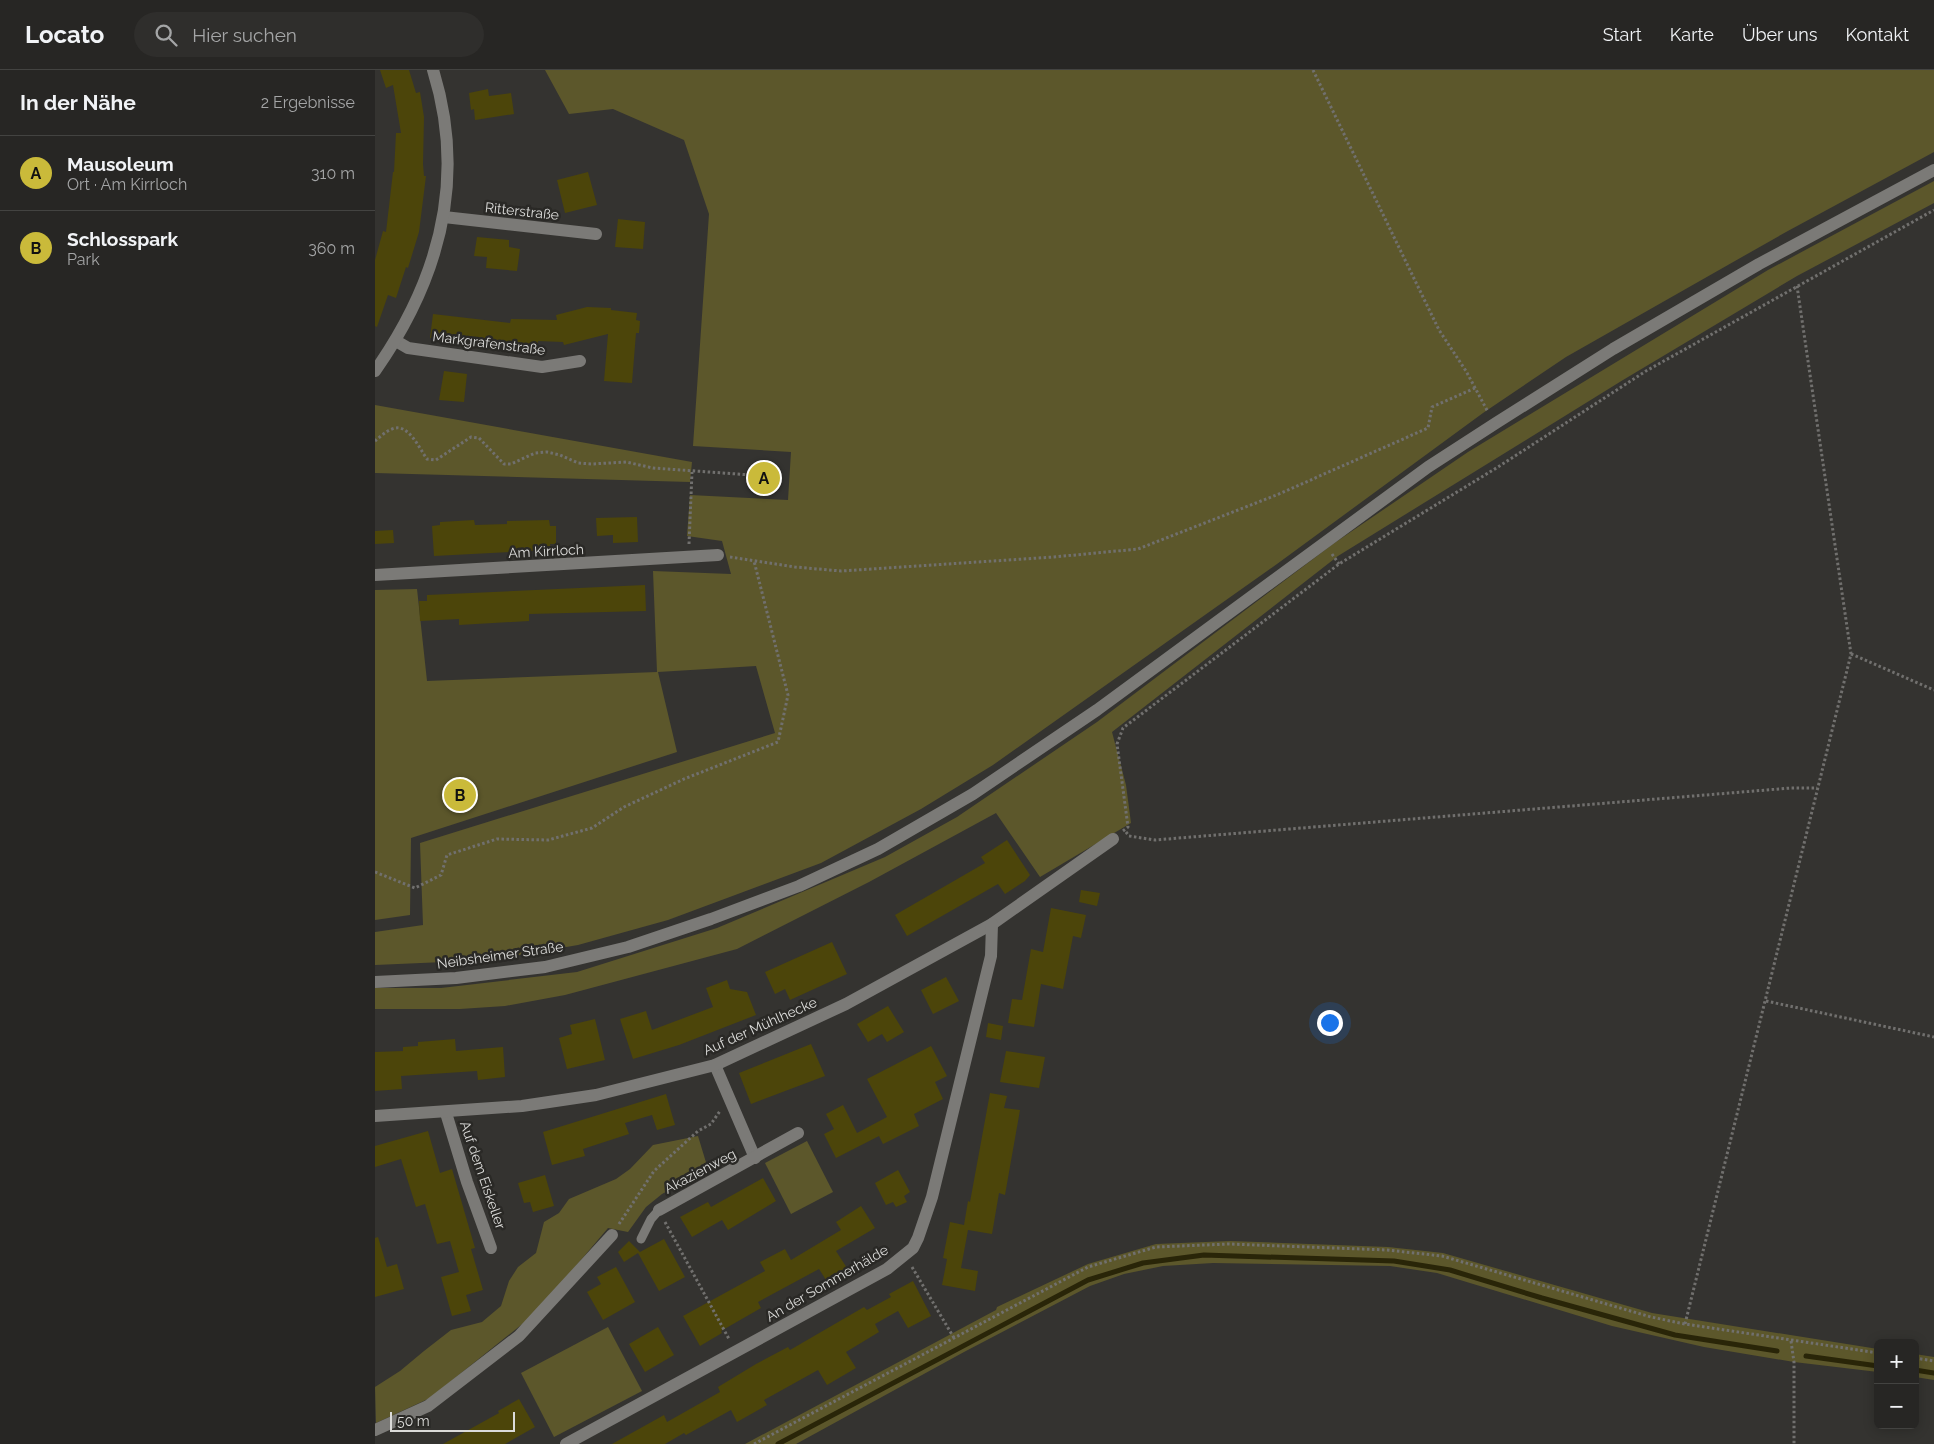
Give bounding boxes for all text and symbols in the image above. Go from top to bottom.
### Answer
search box [134,12,484,57]
text: Locato [25,20,104,49]
icon: search [152,21,180,49]
text: Hier suchen [192,24,297,46]
text: Start [1603,24,1642,45]
text: Karte [1670,24,1714,45]
text: Über uns [1742,24,1817,45]
text: Kontakt [1845,24,1909,45]
text: In der Nähe [20,90,136,115]
text: 2 Ergebnisse [261,93,355,112]
text: Mausoleum [67,153,174,175]
text: A [31,164,41,183]
text: 310 m [311,164,355,183]
text: Ort · Am Kirrloch [67,175,187,194]
street label: Ritterstraße [484,199,560,223]
text: Schlosspark [67,228,178,250]
text: B [31,239,41,258]
text: 360 m [308,239,355,258]
text: Park [67,250,100,269]
street label: Markgrafenstraße [432,328,546,358]
pin: A [748,459,780,497]
street label: Am Kirrloch [508,541,584,561]
pin: B [444,776,476,814]
street label: Neibsheimer Straße [436,938,564,972]
street label: Auf der Mühlhecke [701,994,819,1058]
your location [1317,1010,1343,1036]
street label: Auf dem Eiskeller [457,1119,509,1231]
street label: Akazienweg [662,1145,738,1197]
street label: An der Sommerhälde [763,1241,891,1325]
map controls [1874,1339,1919,1429]
button: + [1874,1339,1919,1384]
button: − [1874,1384,1919,1429]
scale bar [390,1409,515,1432]
text: 50 m [397,1413,430,1429]

